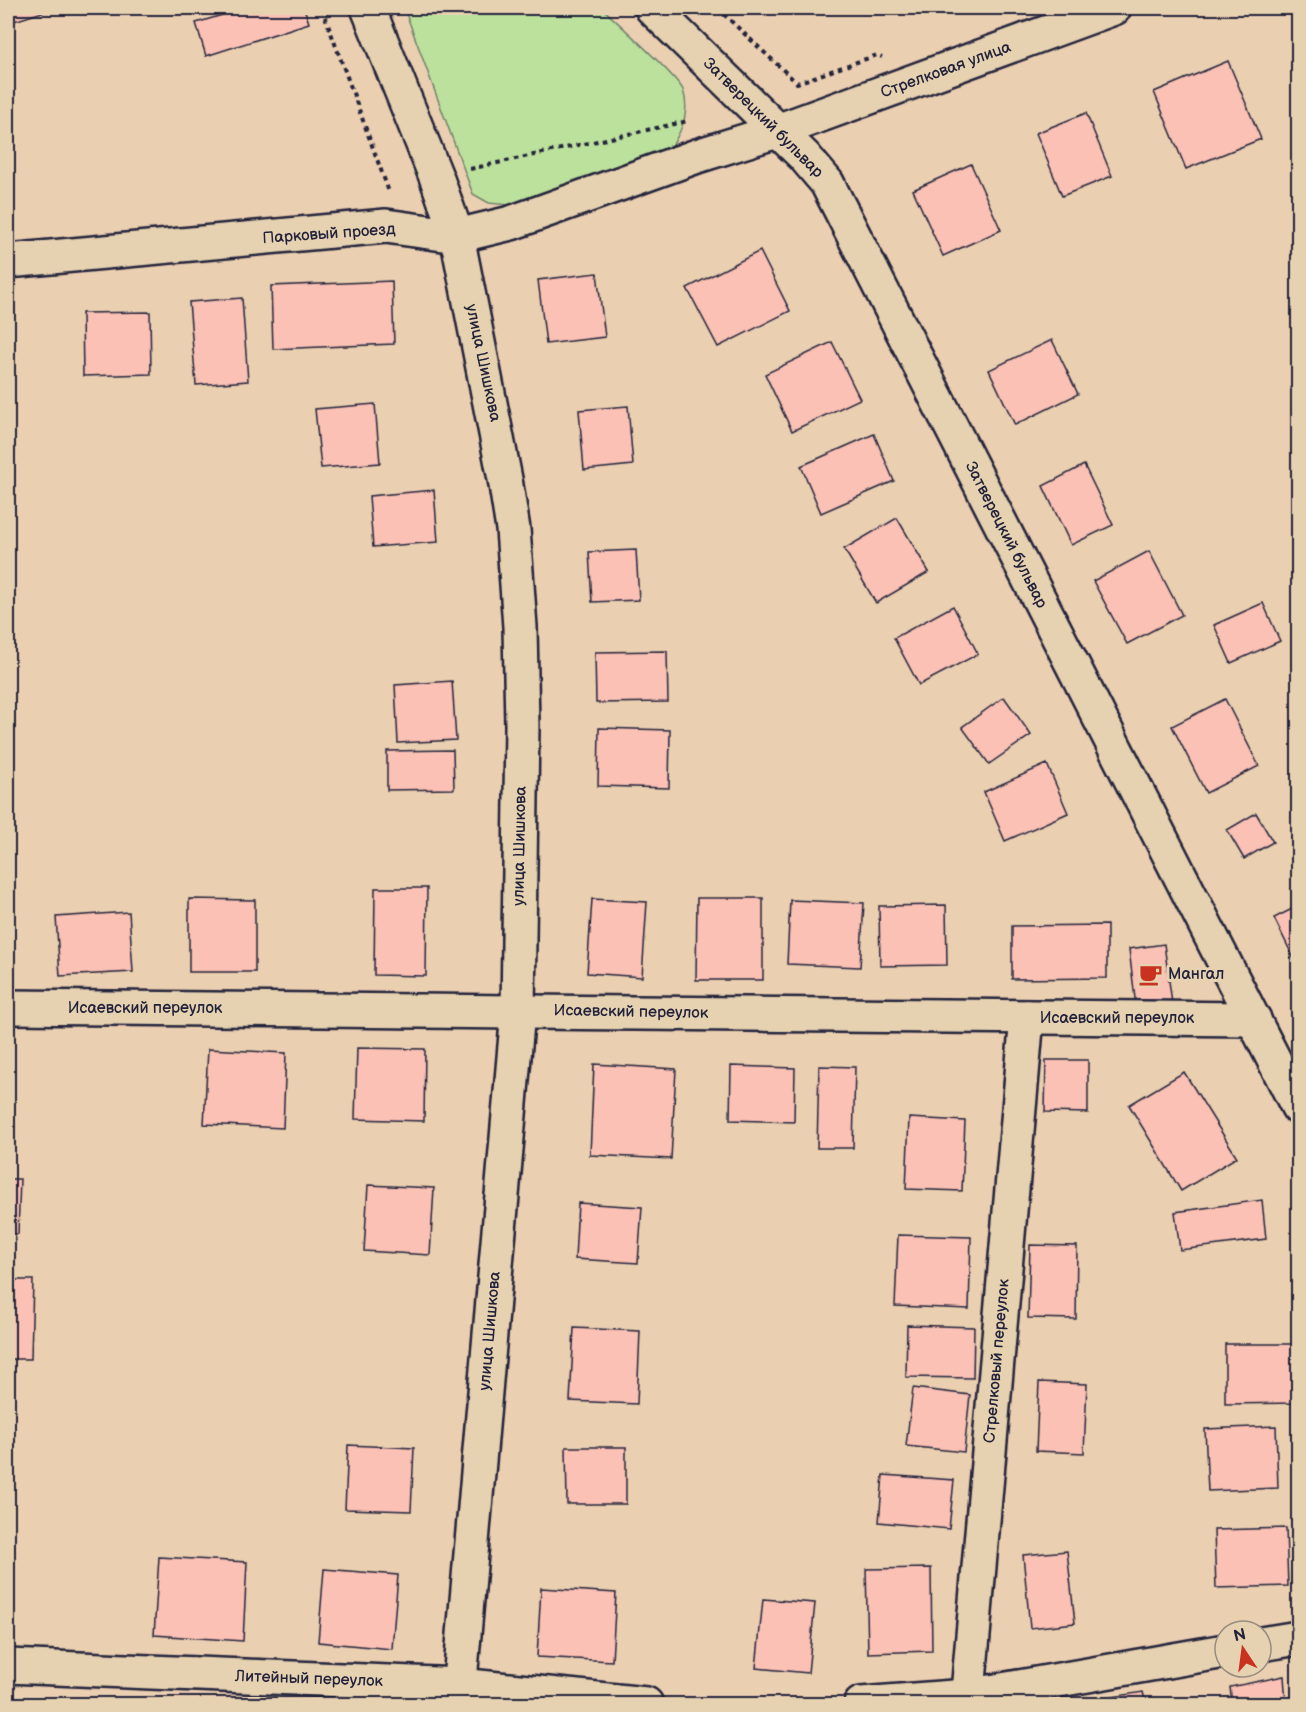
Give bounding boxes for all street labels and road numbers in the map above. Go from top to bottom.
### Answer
street label: Стрелковая улица [878,37,1014,102]
street label: Затверецкий бульвар [699,54,827,182]
street label: Парковый проезд [262,220,396,248]
street label: улица Шишкова [461,302,505,424]
street label: Затверецкий бульвар [961,459,1051,611]
street label: улица Шишкова [509,785,531,906]
street label: Исаевский переулок [68,999,223,1018]
street label: Исаевский переулок [554,1001,709,1023]
street label: Исаевский переулок [1040,1009,1195,1028]
street label: улица Шишкова [475,1270,505,1391]
street label: Стрелковый переулок [980,1278,1014,1444]
street label: Литейный переулок [234,1667,384,1691]

